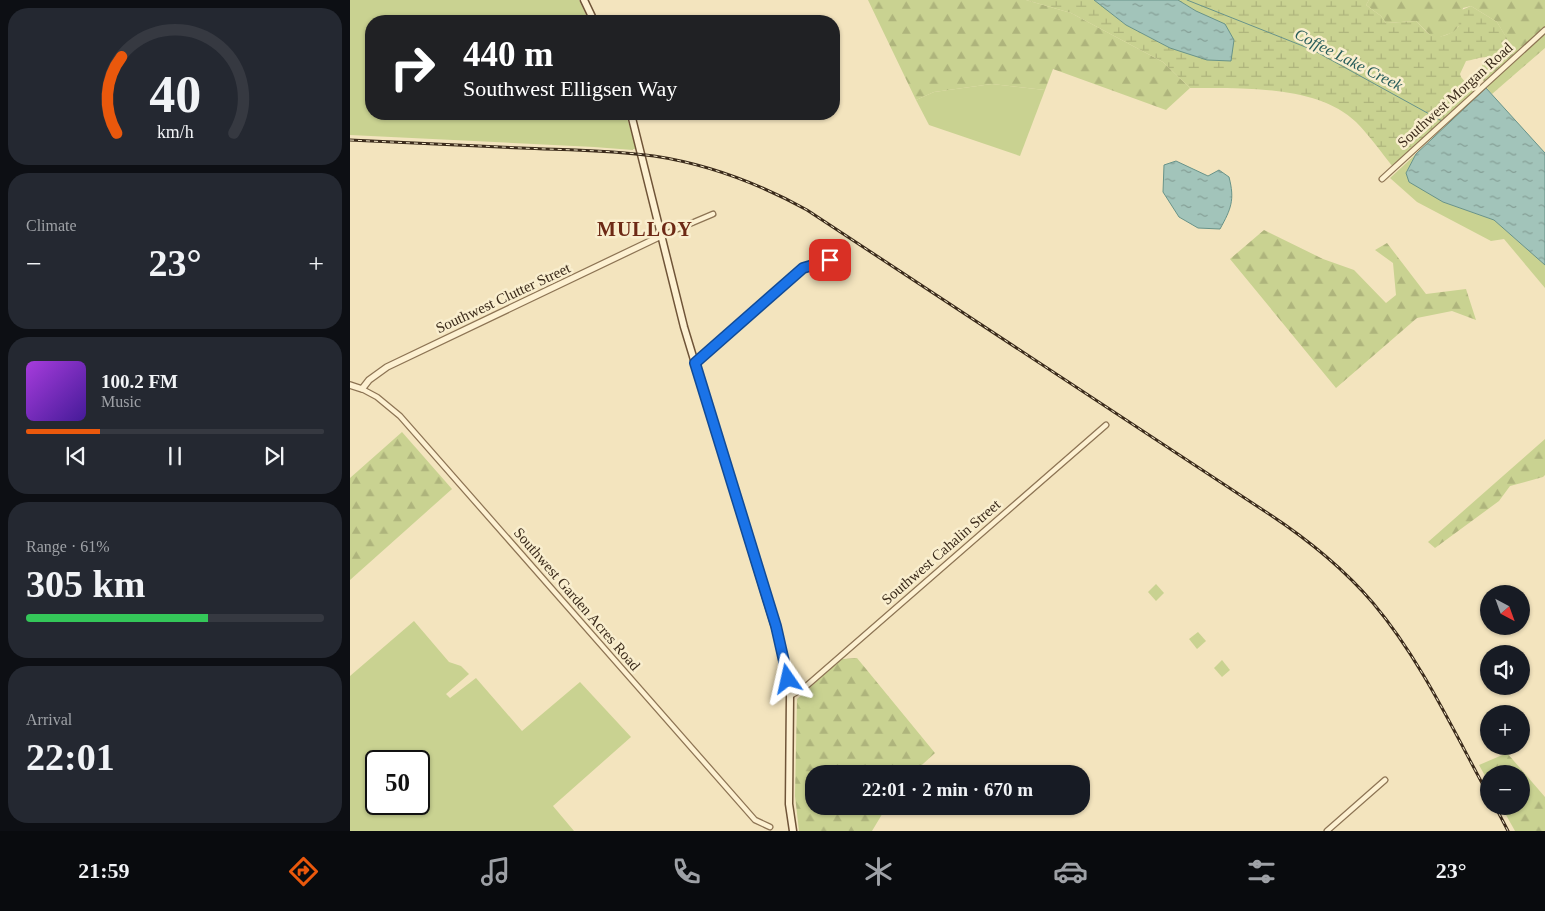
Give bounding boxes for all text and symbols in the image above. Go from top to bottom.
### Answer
water label: Coffee Lake Creek [1292,25,1406,95]
icon: right [380,35,445,100]
text: 440 m [463,35,553,74]
street label: Southwest Morgan Road [1394,39,1516,151]
text: 40 [149,66,201,123]
text: Southwest Elligsen Way [463,76,677,101]
text: km/h [157,122,193,142]
text: Climate [26,217,77,234]
district label: MULLOY [597,218,693,240]
pin [809,239,851,281]
text: 23° [148,242,202,284]
icon: arrive [816,246,844,274]
text: − [26,248,42,279]
text: + [308,248,324,279]
street label: Southwest Clutter Street [433,259,574,336]
text: 100.2 FM [101,371,178,392]
text: Music [101,393,141,410]
icon: previous [62,442,90,470]
icon: pause [161,442,189,470]
icon: next [260,442,288,470]
street label: Southwest Cahalin Street [879,496,1004,608]
street label: Southwest Garden Acres Road [511,524,644,674]
text: Range · 61% [26,538,110,555]
text: 305 km [26,563,145,605]
north arrow [1480,585,1530,635]
map controls [1480,585,1530,815]
button: sound [1480,645,1530,695]
position arrow [761,652,813,704]
button: + [1480,705,1530,755]
text: Arrival [26,711,72,728]
text: 22:01 [26,736,115,778]
speed limit sign: 50 [365,750,430,815]
button: − [1480,765,1530,815]
text: 22:01 · 2 min · 670 m [862,779,1033,800]
icon: directions [286,854,321,889]
icon: music [478,854,513,889]
icon: phone [669,854,704,889]
icon: climate [861,854,896,889]
icon: car [1053,854,1088,889]
icon: filters [1244,854,1279,889]
text: 21:59 [78,858,130,883]
text: 23° [1436,858,1467,883]

